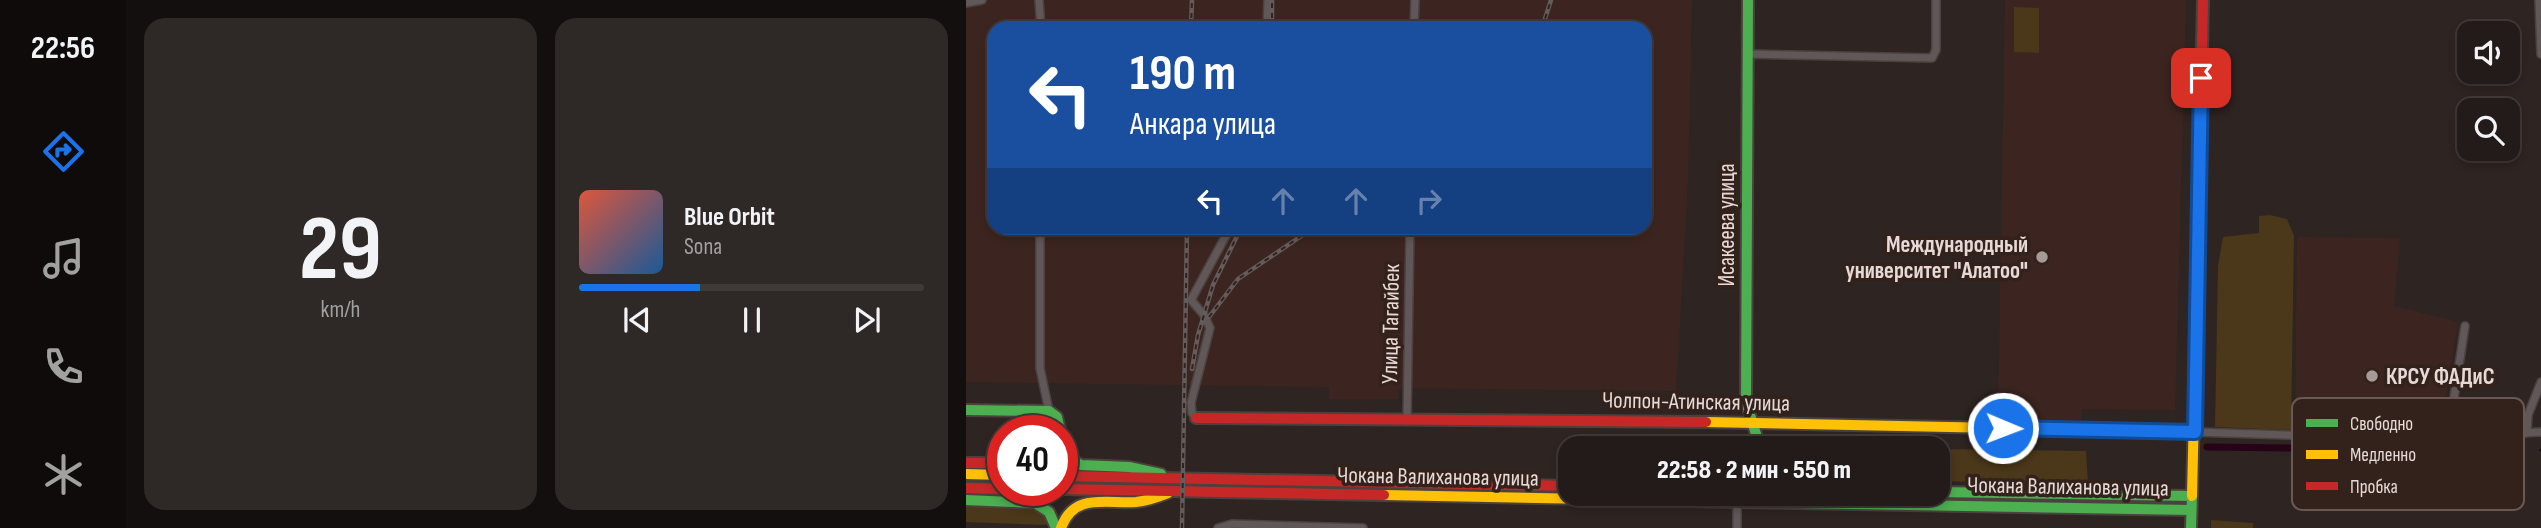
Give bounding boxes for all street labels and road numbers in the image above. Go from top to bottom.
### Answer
street label: Исакеева улица [1713,163,1741,287]
street label: Улица Тагайбек [1376,263,1406,384]
street label: Чолпон-Атинская улица [1602,386,1790,418]
street label: Чокана Валиханова улица [1337,461,1539,493]
street label: Чокана Валиханова улица [1967,471,2169,503]

